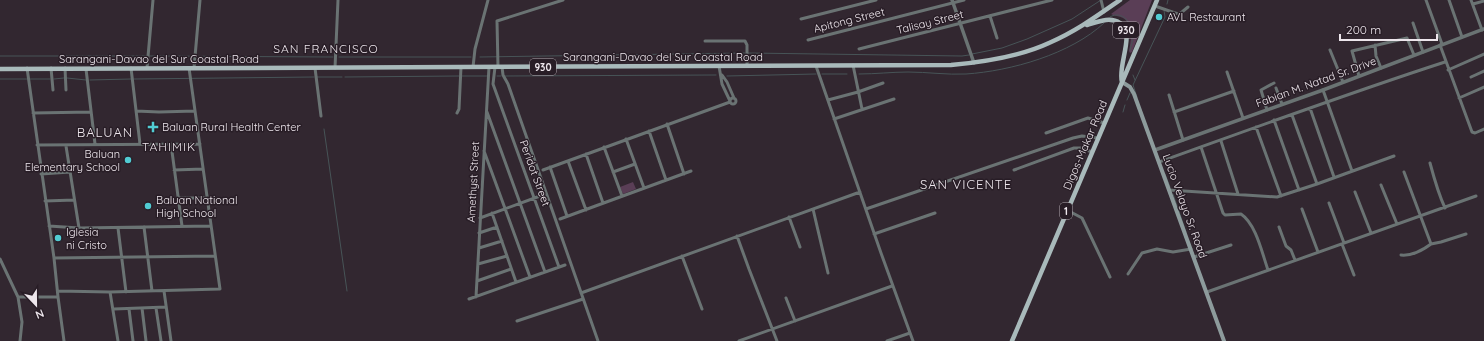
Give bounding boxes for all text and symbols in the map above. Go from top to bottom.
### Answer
street label: Apitong Street [812,4,886,36]
street label: Talisay Street [895,7,965,37]
place label: AVL Restaurant [1167,10,1246,24]
marker: AVL Restaurant [1154,12,1164,22]
scale bar [1340,16,1437,42]
road number: 930 [1113,22,1139,38]
text: 200 m [1346,22,1381,37]
district label: SAN FRANCISCO [273,41,379,56]
street label: Sarangani-Davao del Sur Coastal Road [563,50,763,64]
street label: Sarangani-Davao del Sur Coastal Road [59,52,259,66]
street label: Fabian M. Natad Sr. Drive [1254,54,1378,110]
road number: 930 [530,59,556,75]
street label: Digos-Makar Road [1060,98,1110,192]
place label: Baluan Rural Health Center [162,120,301,134]
marker: Baluan Rural Health Center [147,121,159,133]
district label: BALUAN [77,124,133,140]
street label: Peridot Street [517,138,554,208]
district label: TAHIMIK [142,139,196,154]
street label: Amethyst Street [464,141,482,223]
place label: Baluan Elementary School [25,147,120,174]
street label: Lucio Velayo Sr. Road [1160,152,1210,260]
marker: Baluan Elementary School [123,155,133,165]
district label: SAN VICENTE [920,176,1012,192]
place label: Baluan National High School [156,193,238,220]
marker: Baluan National High School [143,201,153,211]
road number: 1 [1060,203,1072,219]
place label: Iglesia ni Cristo [66,225,107,252]
marker: Iglesia ni Cristo [53,233,63,243]
north arrow [16,285,56,325]
text: N [33,306,46,322]

